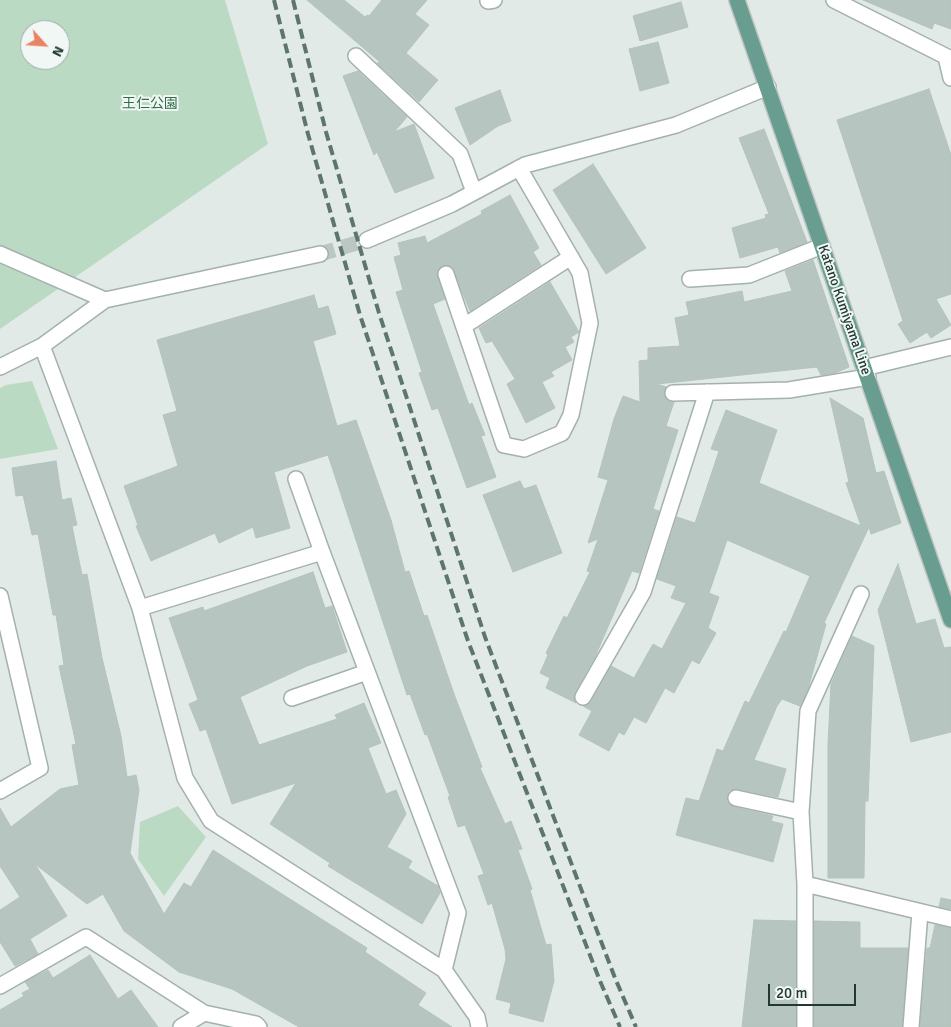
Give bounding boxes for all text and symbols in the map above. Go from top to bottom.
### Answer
north arrow [20,20,70,70]
text: N [48,43,68,59]
park label: 王仁公園 [122,96,178,112]
street label: Katano Kumiyama Line [814,243,874,377]
scale bar [771,974,858,1006]
text: 20 m [776,984,807,1002]

